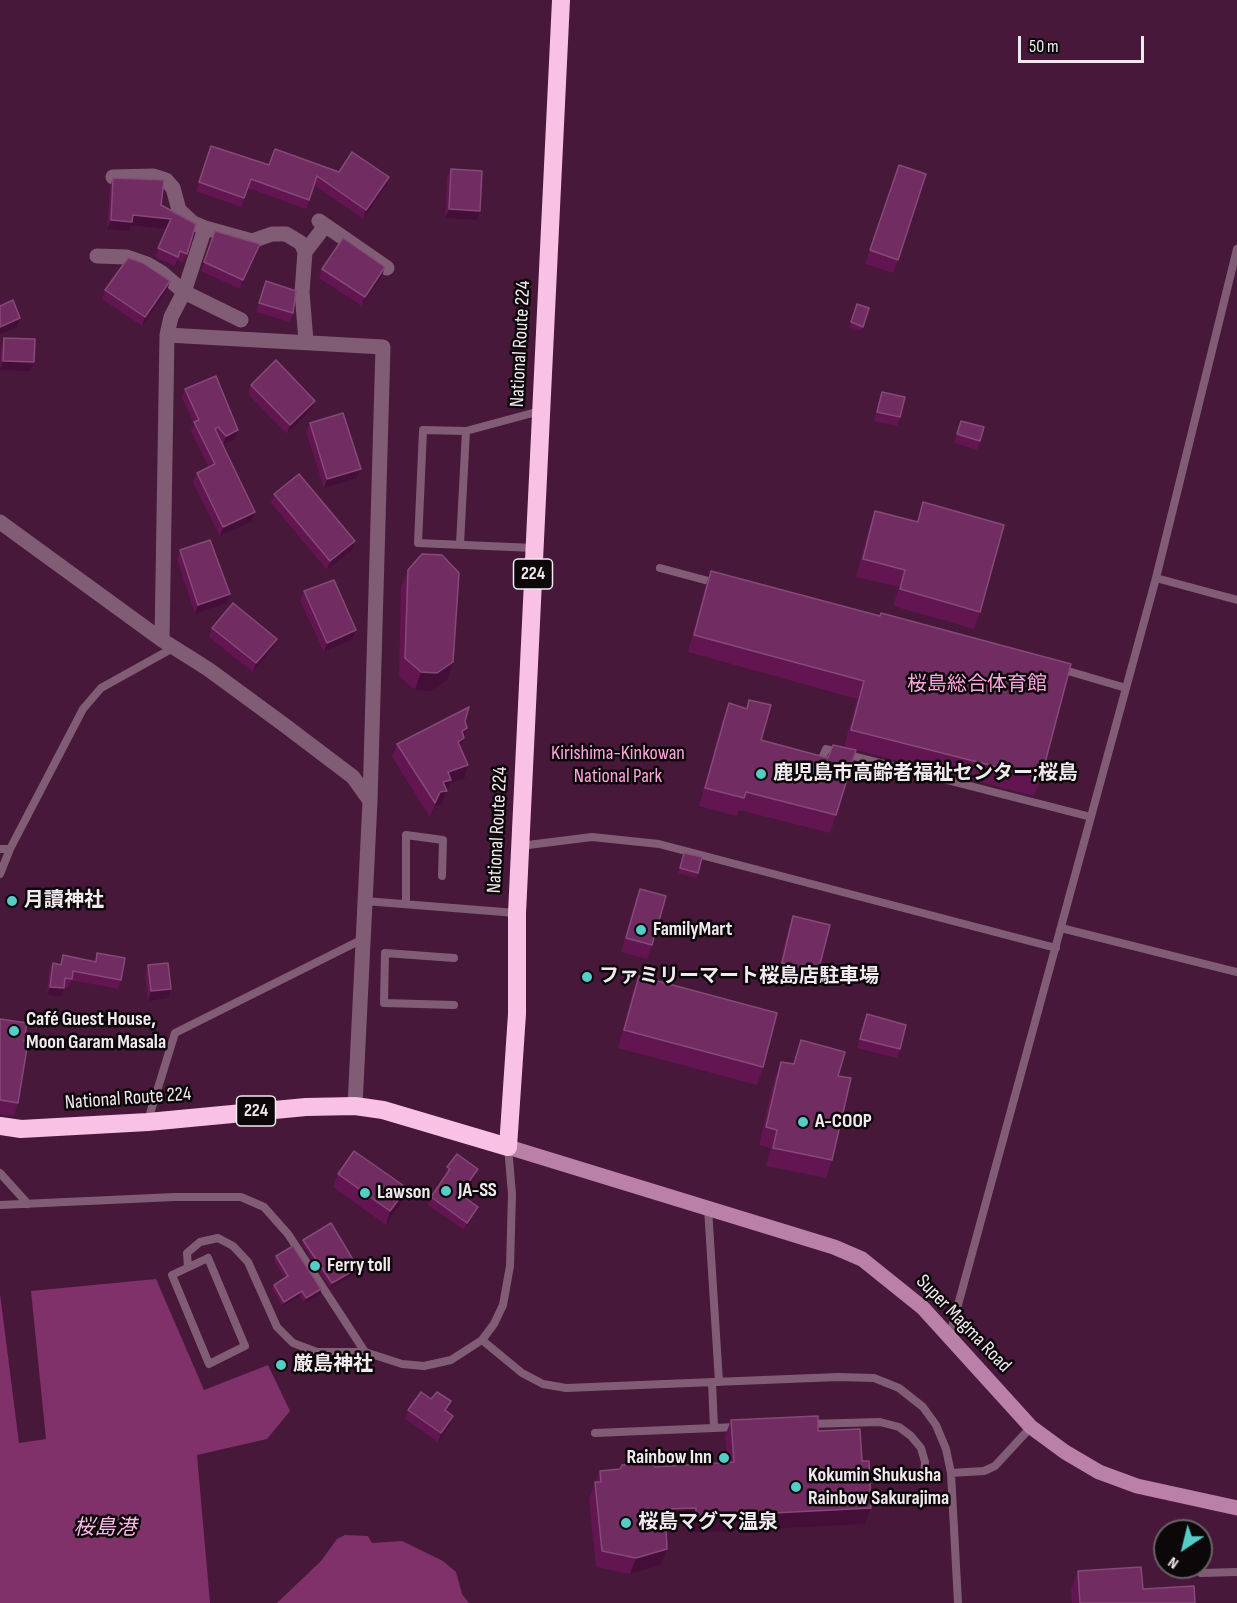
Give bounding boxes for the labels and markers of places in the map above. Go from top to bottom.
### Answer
place label: 鹿児島市高齢者福祉センター;桜島 [773,762,1078,786]
marker: 鹿児島市高齢者福祉センター;桜島 [754,767,768,781]
place label: 月讀神社 [24,889,104,913]
marker: 月讀神社 [5,894,19,908]
place label: FamilyMart [653,918,732,942]
marker: FamilyMart [634,923,648,937]
place label: ファミリーマート桜島店駐車場 [599,965,879,989]
marker: ファミリーマート桜島店駐車場 [580,970,594,984]
place label: Café Guest House, Moon Garam Masala [26,1008,166,1055]
marker: Café Guest House, Moon Garam Masala [7,1024,21,1038]
place label: A-COOP [815,1110,872,1134]
marker: A-COOP [796,1115,810,1129]
place label: JA-SS [458,1179,497,1203]
place label: Lawson [377,1181,430,1205]
marker: JA-SS [439,1184,453,1198]
marker: Lawson [358,1186,372,1200]
place label: Ferry toll [327,1254,391,1278]
marker: Ferry toll [308,1259,322,1273]
place label: 厳島神社 [293,1353,373,1377]
marker: 厳島神社 [274,1358,288,1372]
place label: Rainbow Inn [627,1446,712,1470]
marker: Rainbow Inn [717,1451,731,1465]
place label: Kokumin Shukusha Rainbow Sakurajima [808,1464,949,1511]
marker: Kokumin Shukusha Rainbow Sakurajima [789,1480,803,1494]
place label: 桜島マグマ温泉 [638,1511,778,1535]
marker: 桜島マグマ温泉 [619,1516,633,1530]

